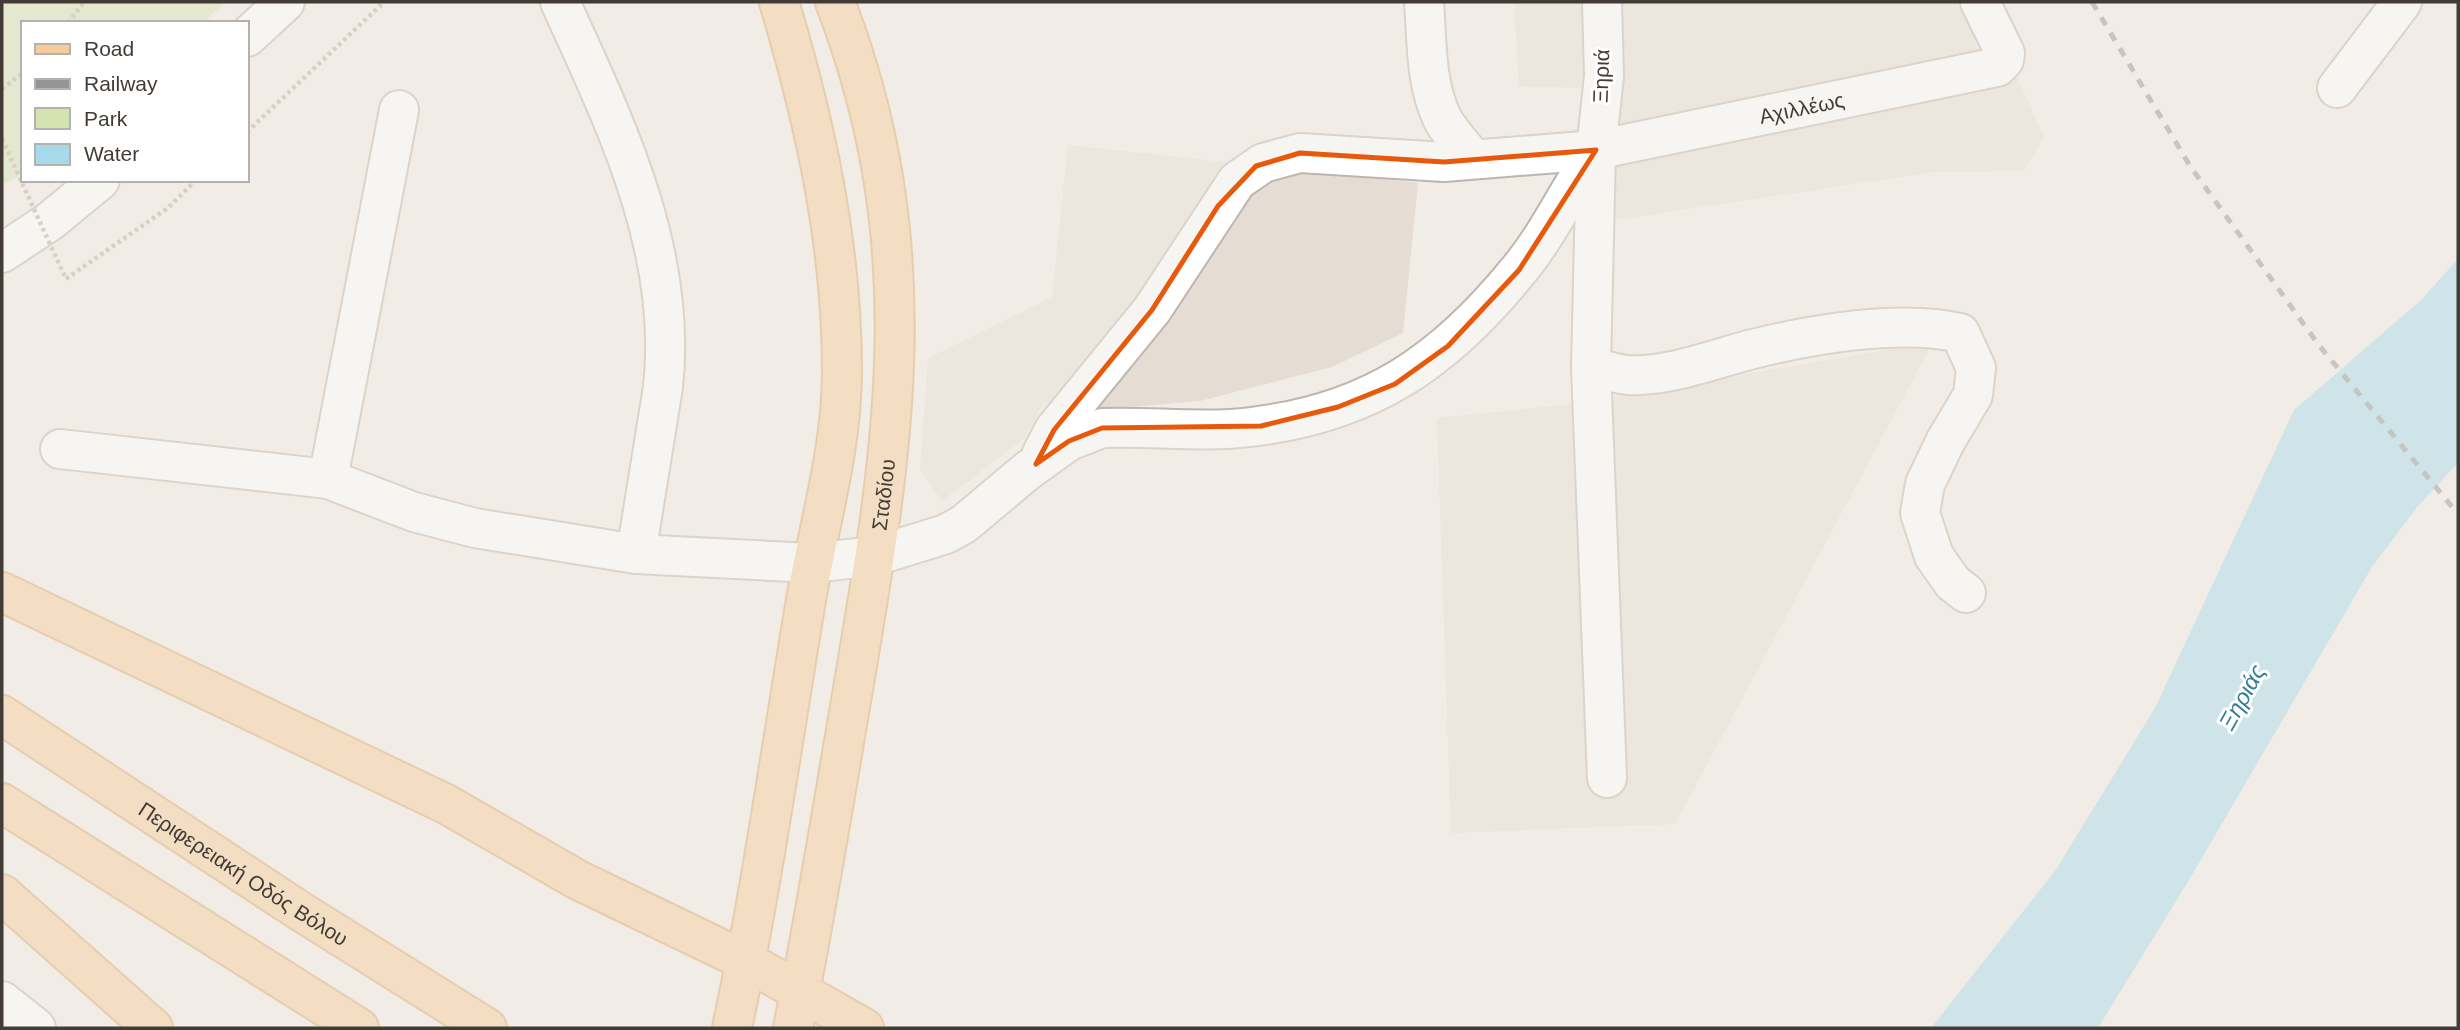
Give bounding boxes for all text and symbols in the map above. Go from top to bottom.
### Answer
legend [21,21,248,182]
text: Road [84,37,134,60]
street label: Ξηριά [1589,49,1613,103]
text: Railway [84,72,158,95]
street label: Αχιλλέως [1757,87,1846,127]
text: Park [84,107,128,130]
text: Water [84,142,139,165]
street label: Σταδίου [867,458,899,532]
water label: Ξηριάς [2213,659,2271,735]
street label: Περιφερειακή Οδός Βόλου [135,797,352,950]

